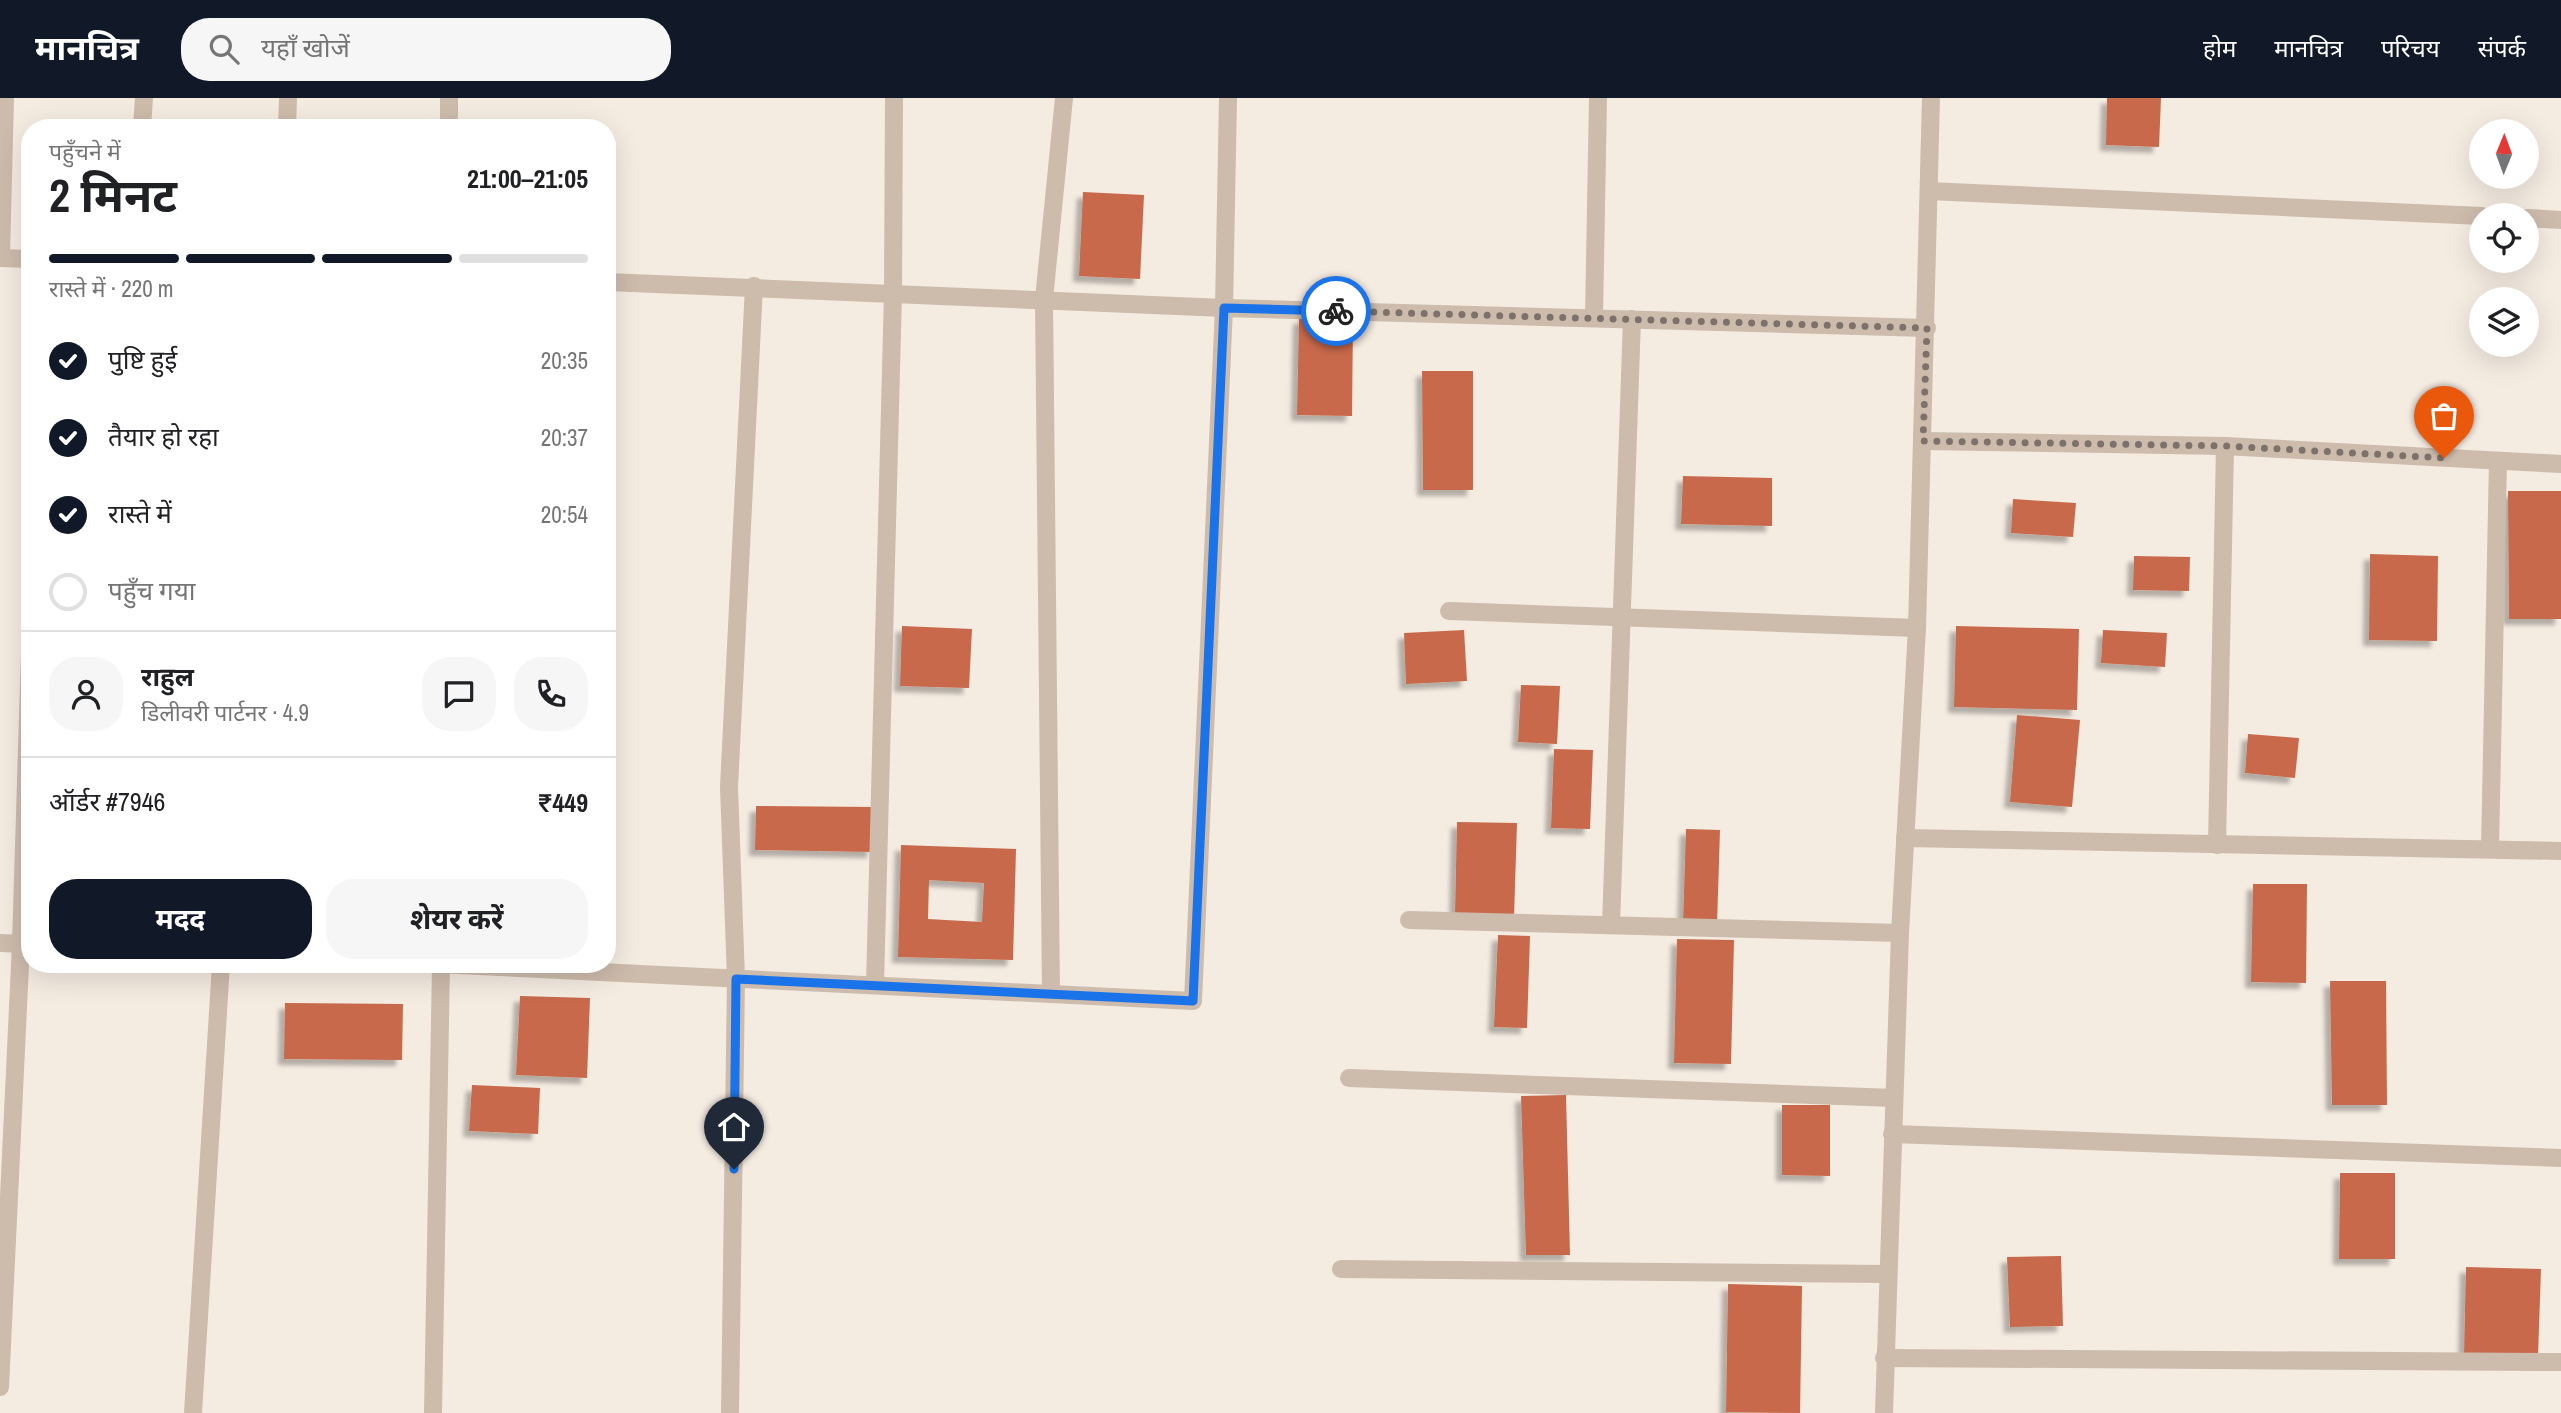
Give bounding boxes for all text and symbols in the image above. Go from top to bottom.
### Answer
search box [181,18,671,81]
text: मानचित्र [35,26,139,70]
icon: search [205,30,243,68]
text: यहाँ खोजें [261,30,350,65]
text: होम [2203,32,2236,64]
text: मानचित्र [2274,32,2343,64]
text: परिचय [2381,32,2440,64]
text: संपर्क [2478,32,2526,64]
north arrow [2469,119,2539,189]
map controls [2469,119,2539,357]
text: पहुँचने में [49,136,121,167]
text: 21:00–21:05 [467,161,588,196]
text: 2 मिनट [49,164,177,226]
button: locate [2469,203,2539,273]
text: रास्ते में · 220 m [49,273,174,304]
courier [1301,276,1371,346]
button: layers [2469,287,2539,357]
icon: bike [1317,292,1355,330]
icon: check [49,342,87,380]
text: पुष्टि हुई [108,342,177,377]
text: 20:35 [541,345,588,376]
pin [2414,386,2474,458]
icon: bag [2425,397,2463,435]
icon: check [49,419,87,457]
text: तैयार हो रहा [108,419,219,454]
text: 20:37 [541,422,588,453]
icon: check [49,496,87,534]
text: रास्ते में [108,496,172,531]
text: 20:54 [541,499,588,530]
text: पहुँच गया [108,573,195,608]
button: person [49,657,123,731]
button: chat [422,657,496,731]
button: phone [514,657,588,731]
text: राहुल [141,659,194,694]
text: डिलीवरी पार्टनर · 4.9 [141,697,309,728]
text: ऑर्डर #7946 [49,784,165,819]
text: ₹449 [537,785,588,820]
button: मदद [49,879,312,959]
button: शेयर करें [326,879,588,959]
pin [704,1097,764,1169]
icon: home [715,1108,753,1146]

